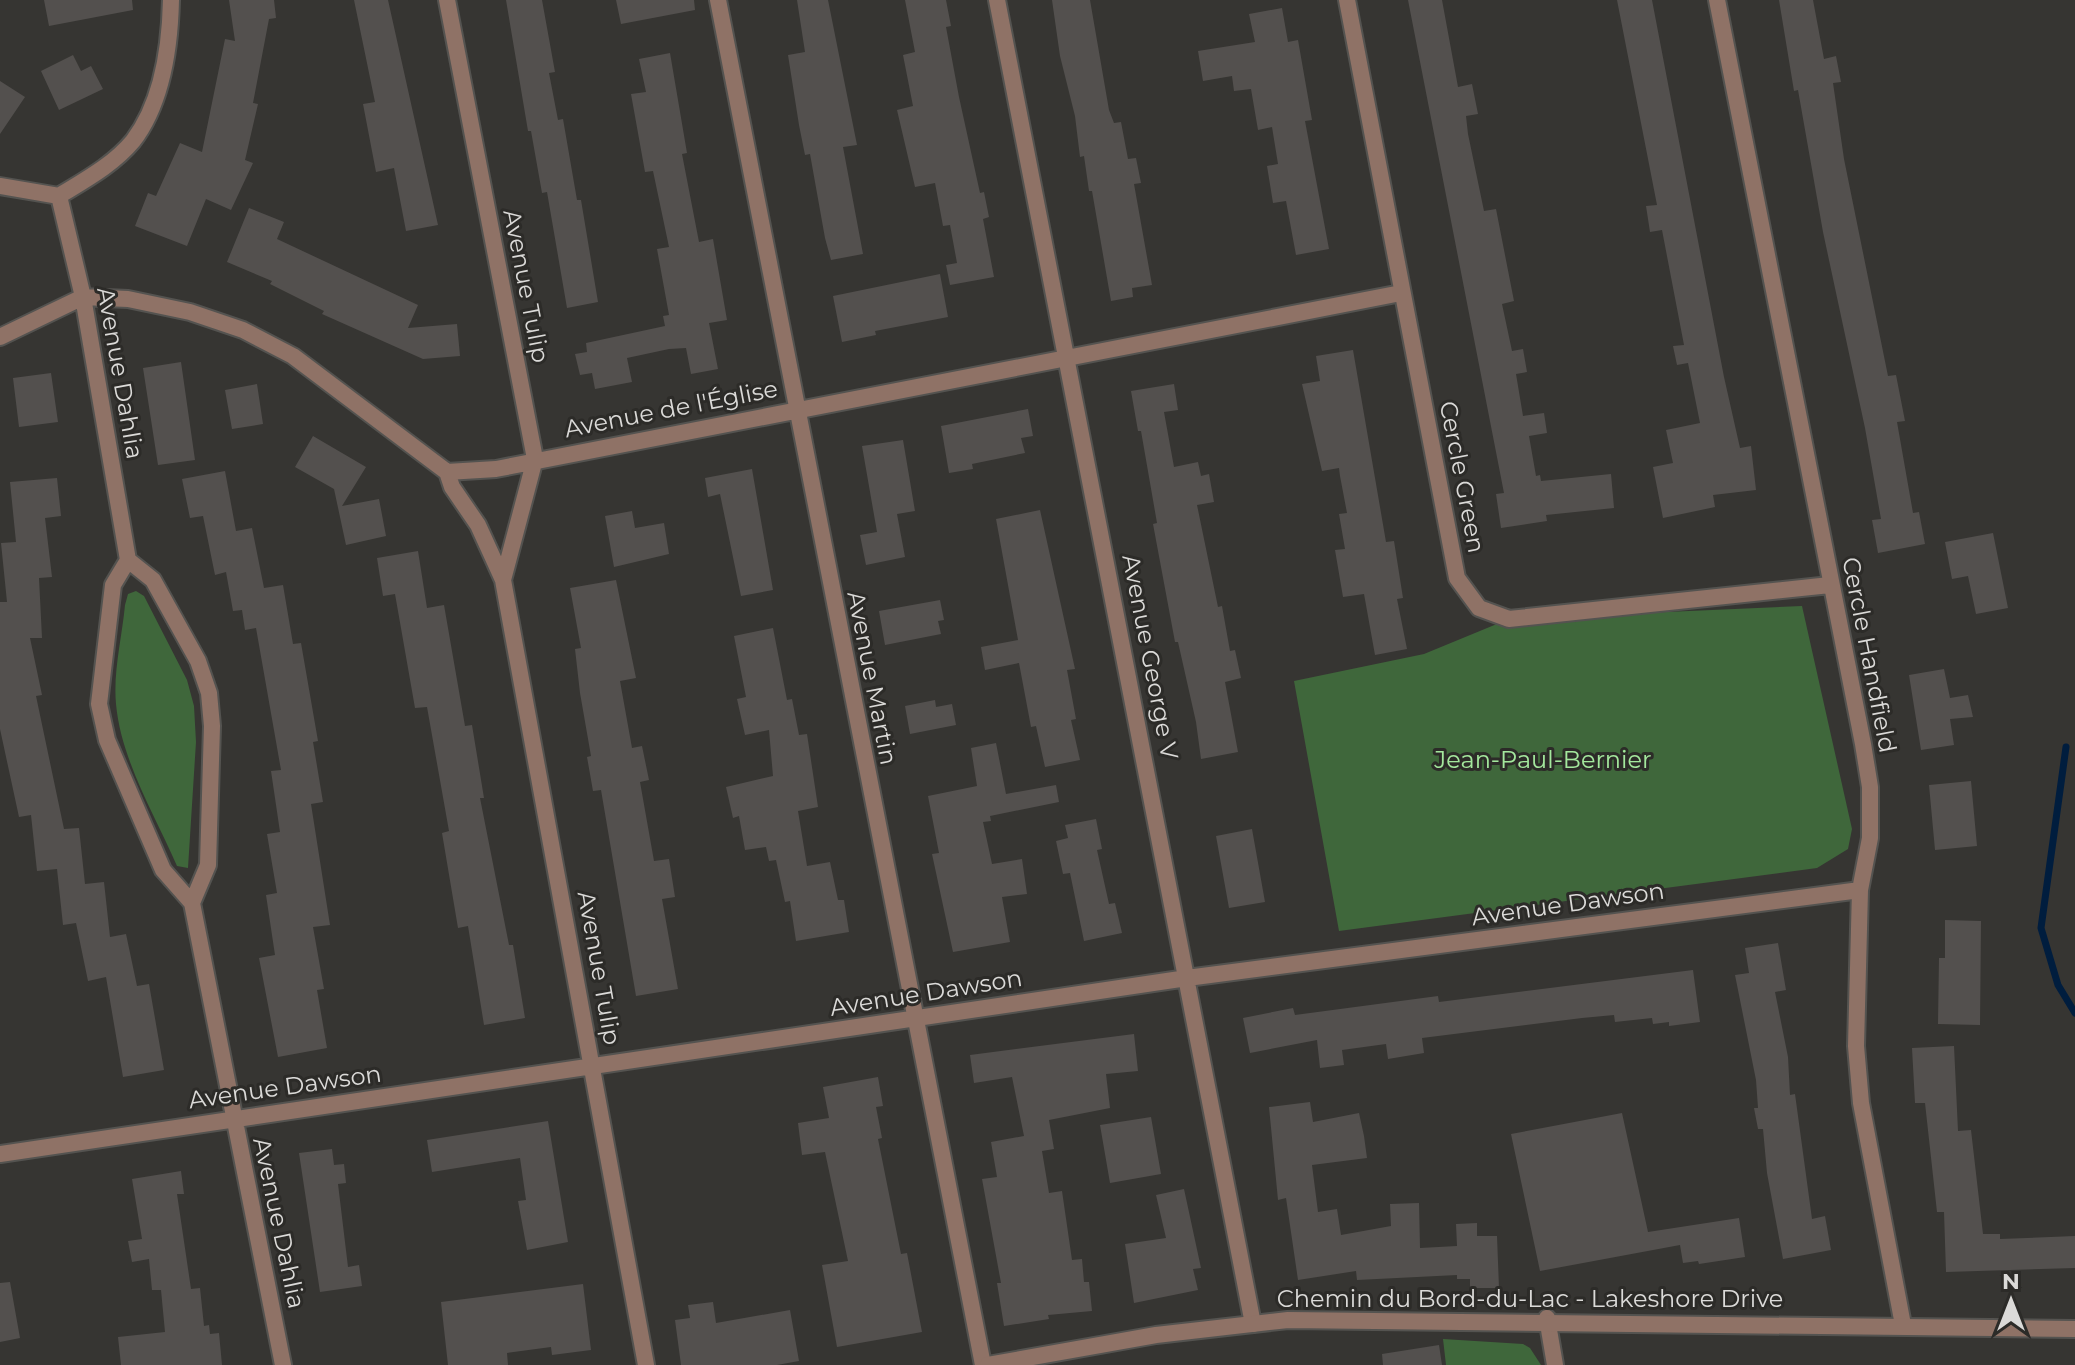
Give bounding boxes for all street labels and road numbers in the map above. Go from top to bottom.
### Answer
street label: Avenue Tulip [497,207,556,365]
street label: Avenue Dahlia [91,285,150,461]
street label: Avenue de l'Église [562,374,780,443]
street label: Cercle Green [1434,399,1491,555]
street label: Avenue George V [1116,552,1185,762]
street label: Cercle Handfield [1836,555,1903,755]
street label: Avenue Martin [841,589,904,767]
street label: Avenue Dawson [1470,876,1666,931]
street label: Avenue Tulip [572,889,627,1047]
street label: Avenue Dawson [828,963,1024,1022]
street label: Avenue Dawson [187,1059,383,1114]
street label: Avenue Dahlia [247,1135,312,1311]
street label: Chemin du Bord-du-Lac - Lakeshore Drive [1277,1284,1783,1313]

